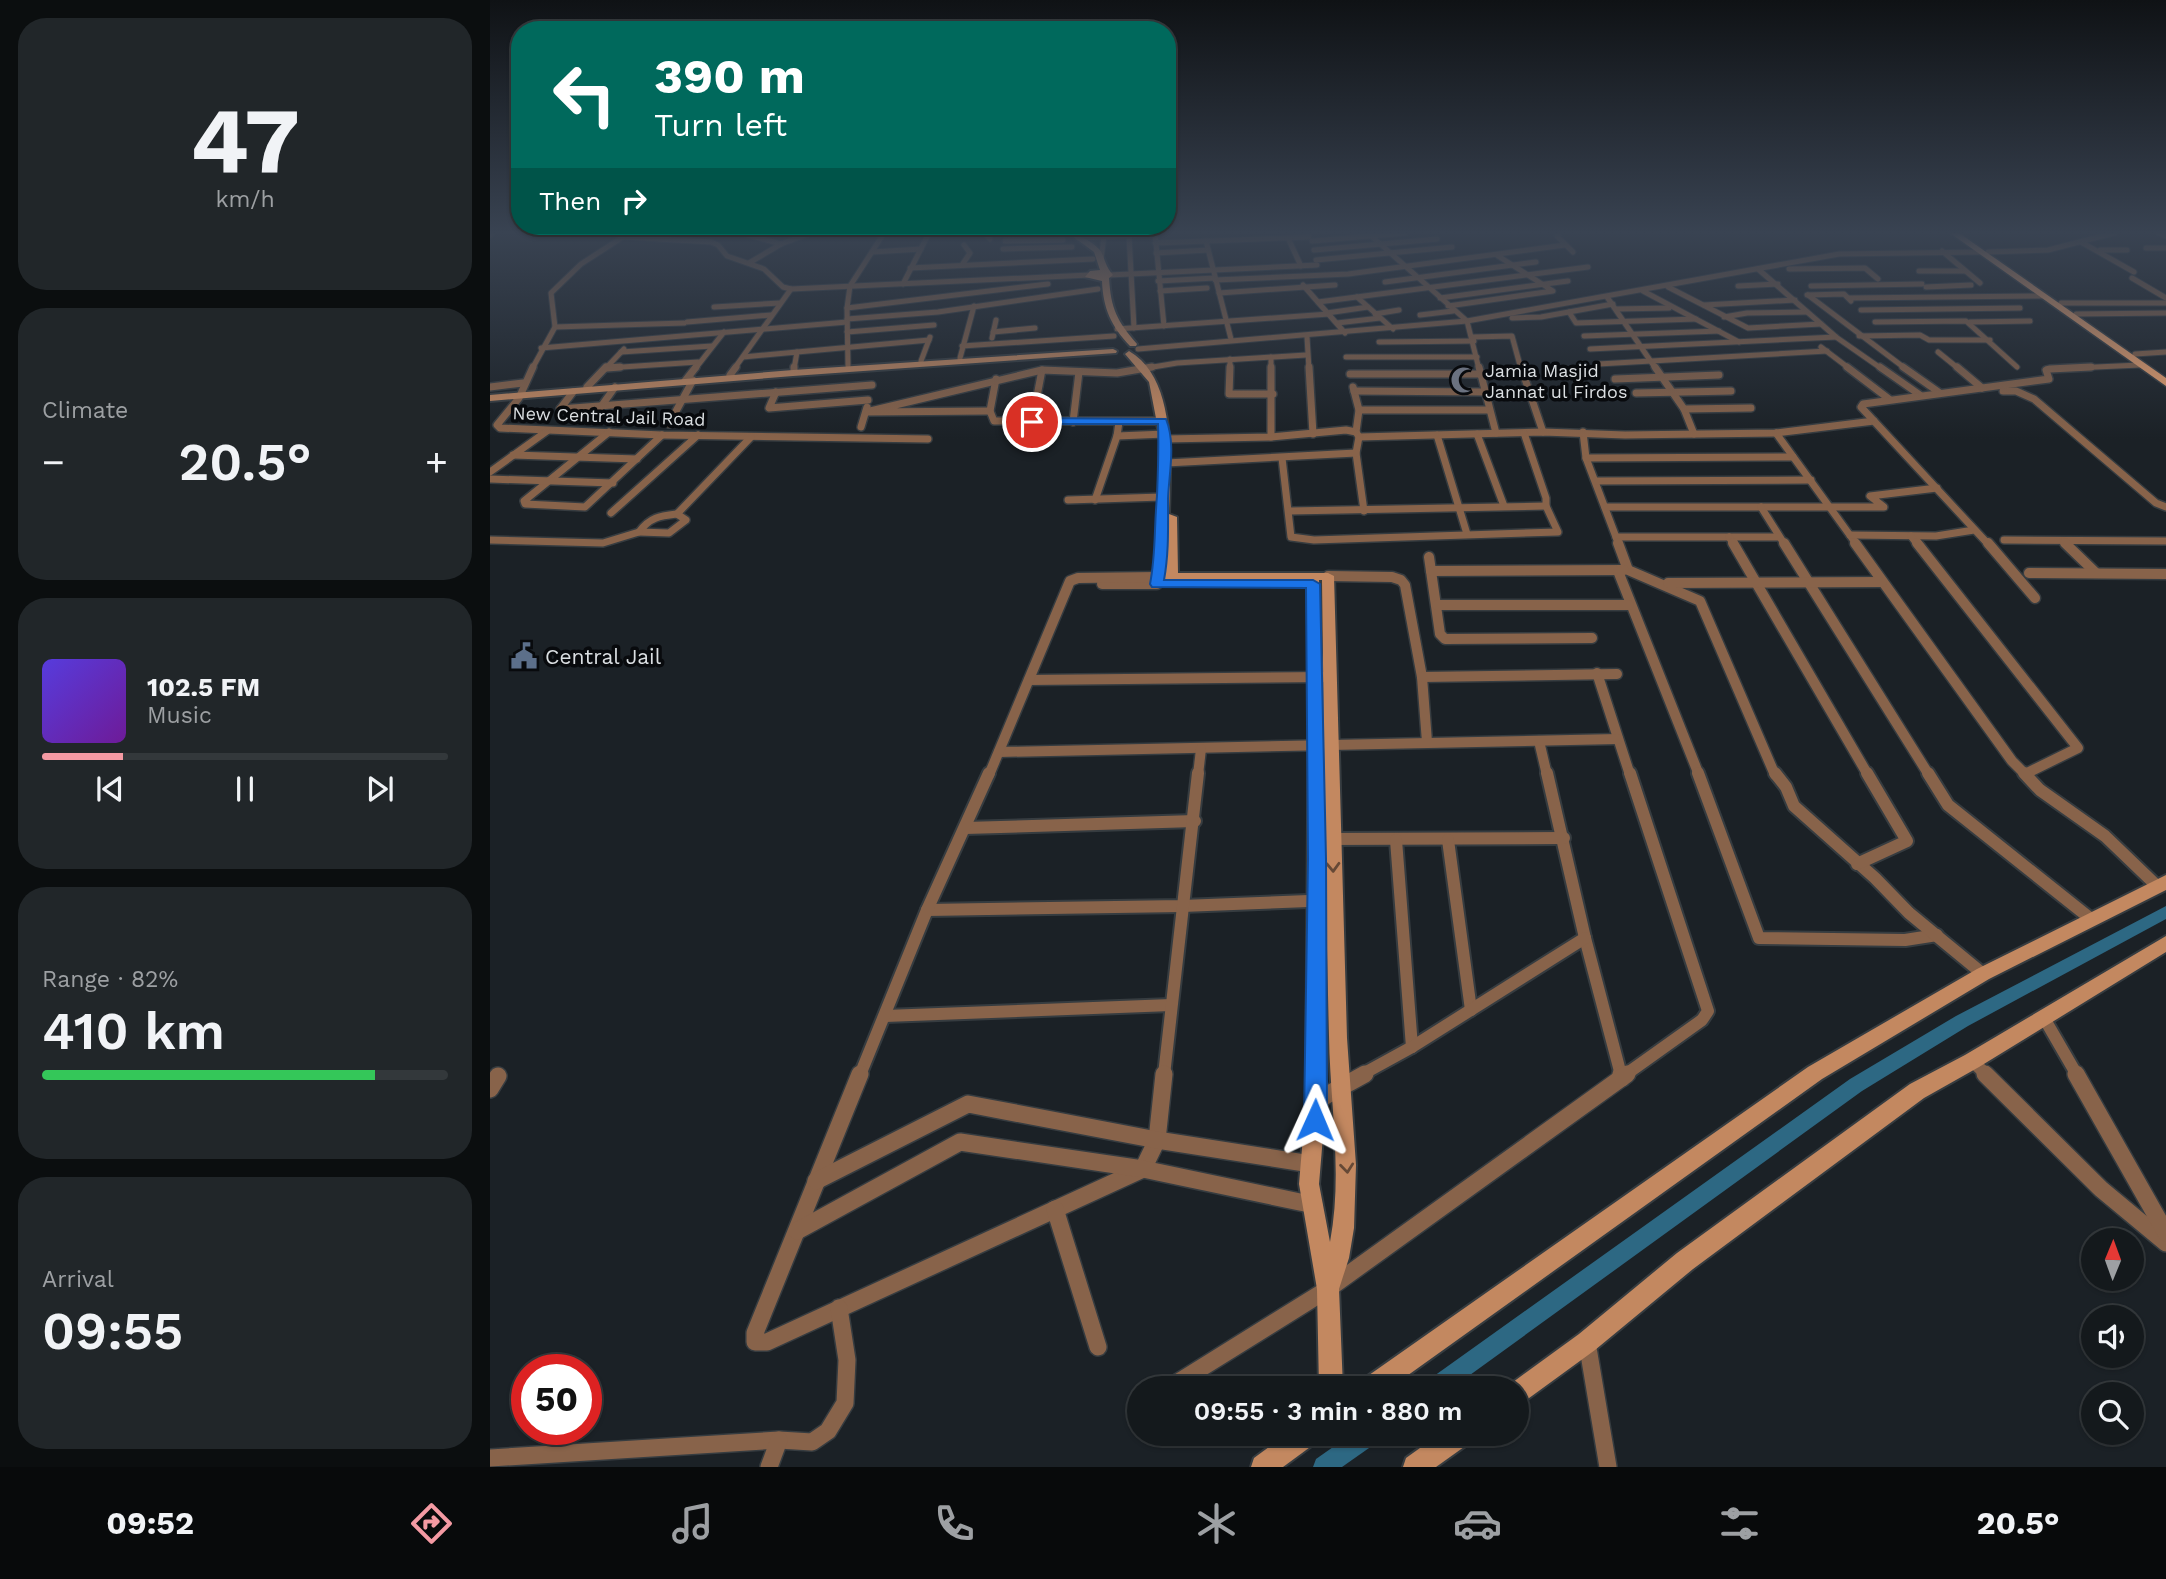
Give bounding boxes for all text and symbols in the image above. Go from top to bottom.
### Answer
text: 390 m [654,47,805,105]
icon: left [539,49,630,140]
text: 47 [190,87,300,194]
text: Turn left [654,106,787,144]
icon: right [615,182,653,220]
text: km/h [215,186,275,213]
text: Then [539,186,601,216]
place label: Jamia Masjid Jannat ul Firdos [1485,360,1627,402]
mosque icon: Jamia Masjid Jannat ul Firdos [1449,365,1479,395]
pin [1002,392,1062,452]
text: Climate [42,397,128,424]
street label: New Central Jail Road [512,402,706,430]
icon: arrive [1013,403,1051,441]
text: 20.5° [179,432,311,493]
text: − [42,440,65,484]
text: + [425,440,448,484]
public building icon: Central Jail [509,641,539,671]
place label: Central Jail [545,644,662,669]
text: 102.5 FM [147,672,260,702]
text: Music [147,702,212,729]
icon: previous [91,770,129,808]
icon: pause [226,770,264,808]
icon: next [361,770,399,808]
one-way arrow [1326,862,1341,873]
text: Range · 82% [42,966,178,993]
text: 410 km [42,1001,225,1062]
position arrow [1278,1083,1352,1157]
one-way arrow [1339,1163,1354,1174]
north arrow [2081,1228,2144,1292]
map controls [2081,1228,2144,1445]
text: Arrival [42,1266,114,1293]
text: 09:55 [42,1301,183,1362]
button: sound [2081,1305,2144,1368]
speed limit sign: 50 [511,1354,602,1445]
button: search [2081,1382,2144,1445]
text: 09:55 · 3 min · 880 m [1194,1396,1462,1426]
icon: directions [407,1499,456,1548]
icon: music [668,1499,717,1548]
icon: phone [930,1499,979,1548]
icon: climate [1192,1499,1241,1548]
icon: car [1453,1499,1502,1548]
icon: filters [1715,1499,1764,1548]
text: 09:52 [106,1504,194,1542]
text: 20.5° [1977,1504,2060,1542]

